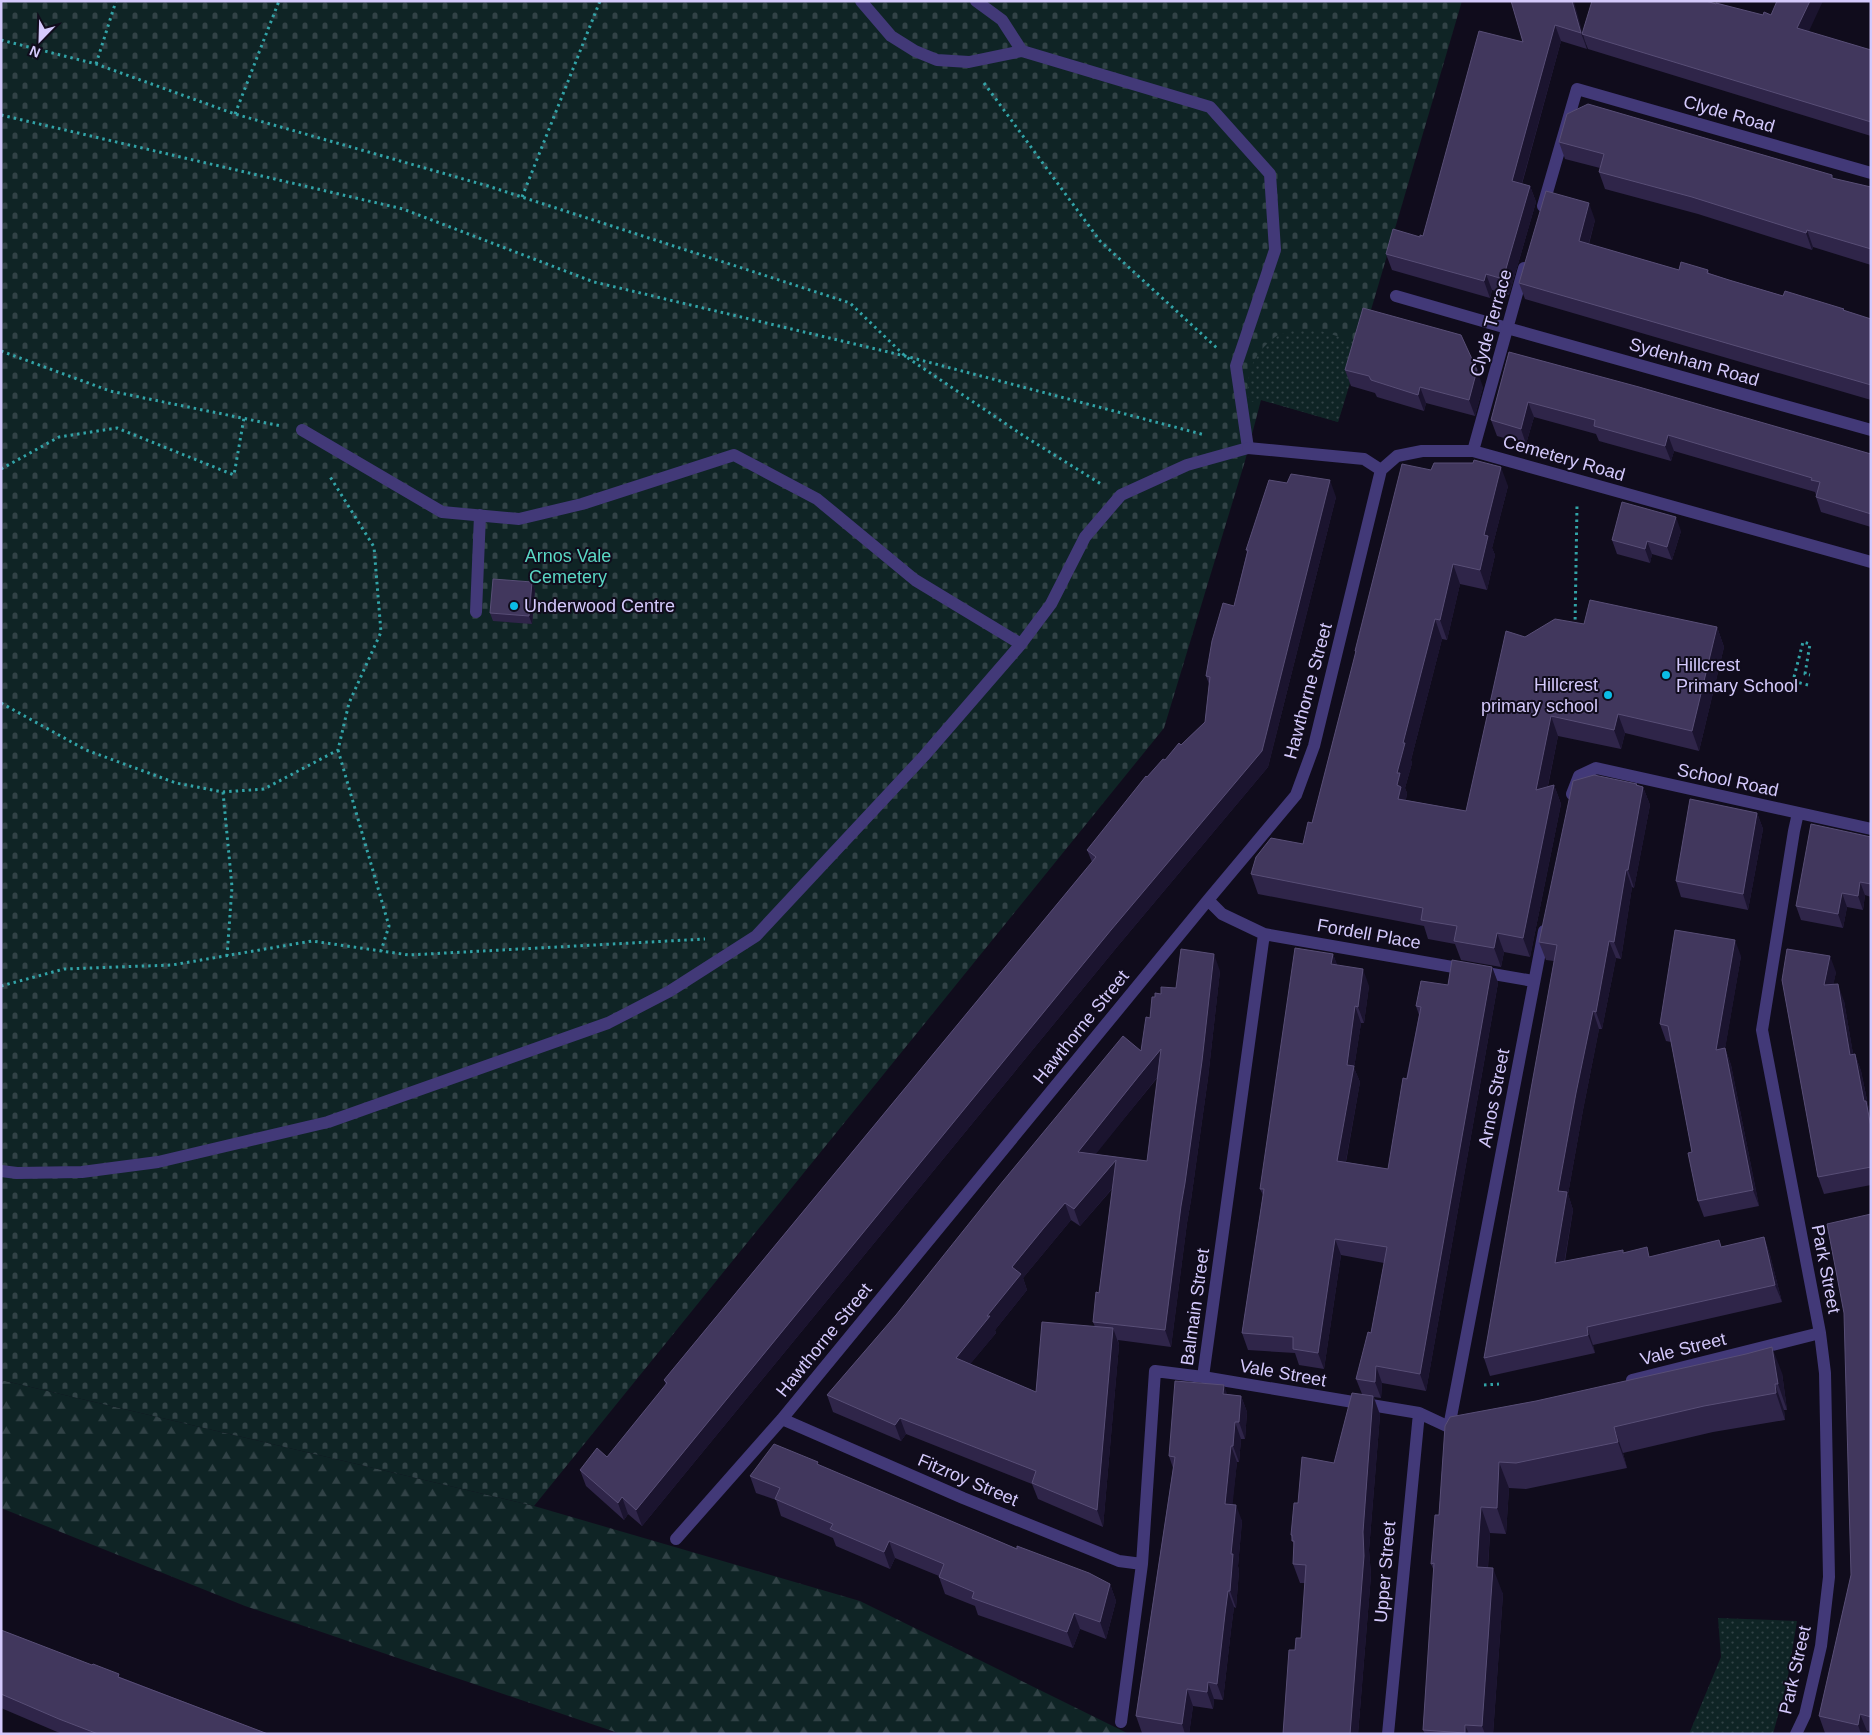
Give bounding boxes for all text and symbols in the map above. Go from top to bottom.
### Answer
north arrow [15,15,65,65]
text: N [27,43,43,61]
street label: Clyde Road [1681,91,1777,137]
street label: Clyde Terrace [1466,267,1516,379]
street label: Sydenham Road [1627,334,1761,390]
street label: Cemetery Road [1501,431,1627,485]
park label: Arnos Vale Cemetery [525,546,611,587]
place label: Underwood Centre [524,596,675,616]
marker: Underwood Centre [508,600,520,612]
street label: Hawthorne Street [1280,621,1336,761]
place label: Hillcrest Primary School [1676,655,1798,696]
marker: Hillcrest Primary School [1660,669,1672,681]
place label: Hillcrest primary school [1481,675,1598,716]
marker: Hillcrest primary school [1602,689,1614,701]
street label: School Road [1676,760,1780,800]
street label: Fordell Place [1316,915,1422,953]
street label: Hawthorne Street [1029,966,1133,1088]
street label: Arnos Street [1475,1047,1513,1149]
street label: Park Street [1808,1223,1844,1315]
street label: Balmain Street [1177,1247,1213,1367]
street label: Hawthorne Street [772,1279,876,1401]
street label: Vale Street [1638,1329,1728,1369]
street label: Vale Street [1238,1356,1328,1390]
street label: Fitzroy Street [915,1450,1021,1510]
street label: Upper Street [1371,1520,1399,1624]
street label: Park Street [1775,1624,1815,1716]

